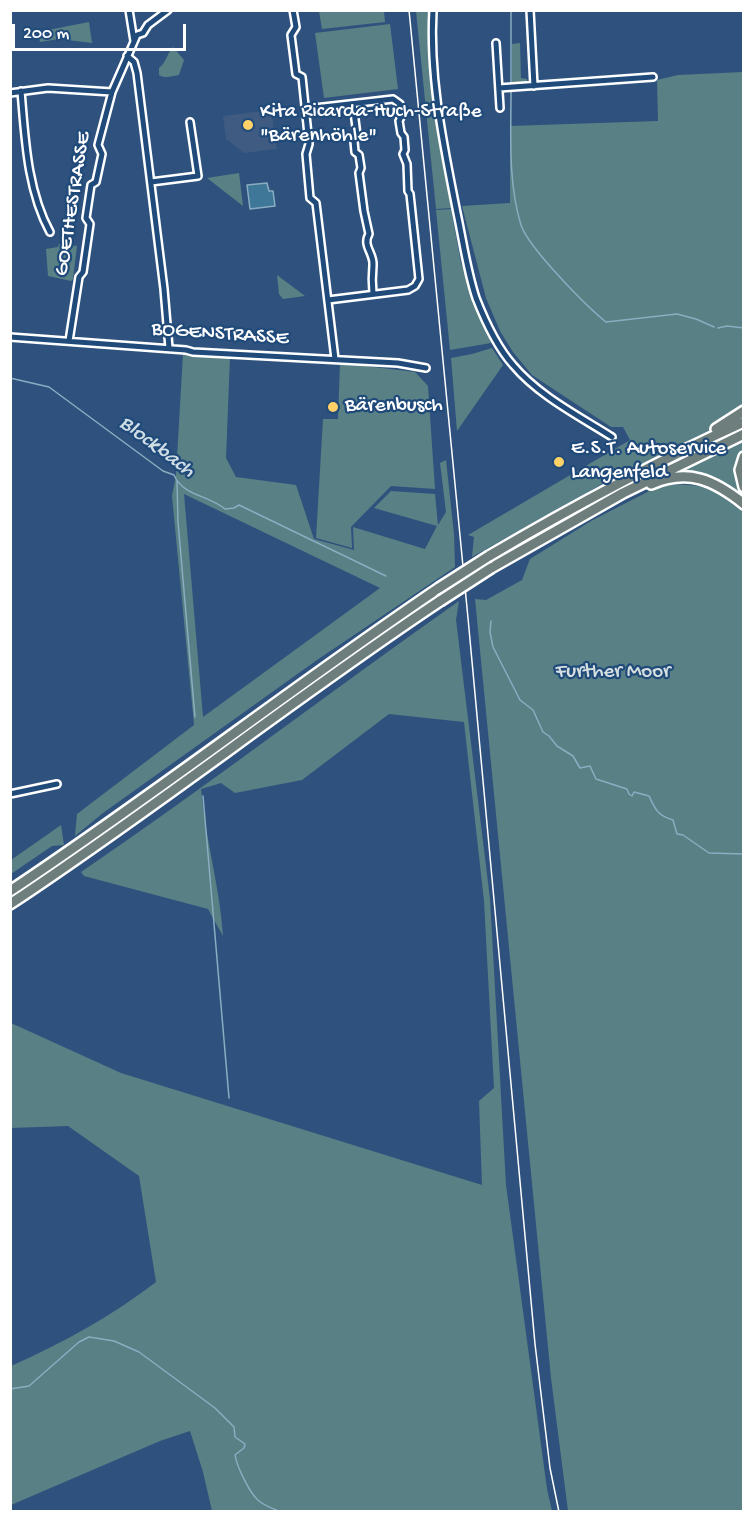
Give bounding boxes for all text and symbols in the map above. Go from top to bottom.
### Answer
scale bar [15,12,189,50]
text: 200 m [23,24,69,45]
place label: Kita Ricarda-Huch-Straße "Bärenhöhle" [260,100,482,150]
marker: Kita Ricarda-Huch-Straße "Bärenhöhle" [241,118,255,132]
street label: GOETHESTRASSE [50,130,98,278]
street label: BOGENSTRASSE [151,318,289,352]
place label: Bärenbusch [345,394,443,420]
marker: Bärenbusch [326,400,340,414]
water label: Blockbach [113,411,199,485]
place label: E.S.T. Autoservice Langenfeld [571,437,726,487]
marker: E.S.T. Autoservice Langenfeld [552,455,566,469]
park label: Further Moor [556,660,670,686]

